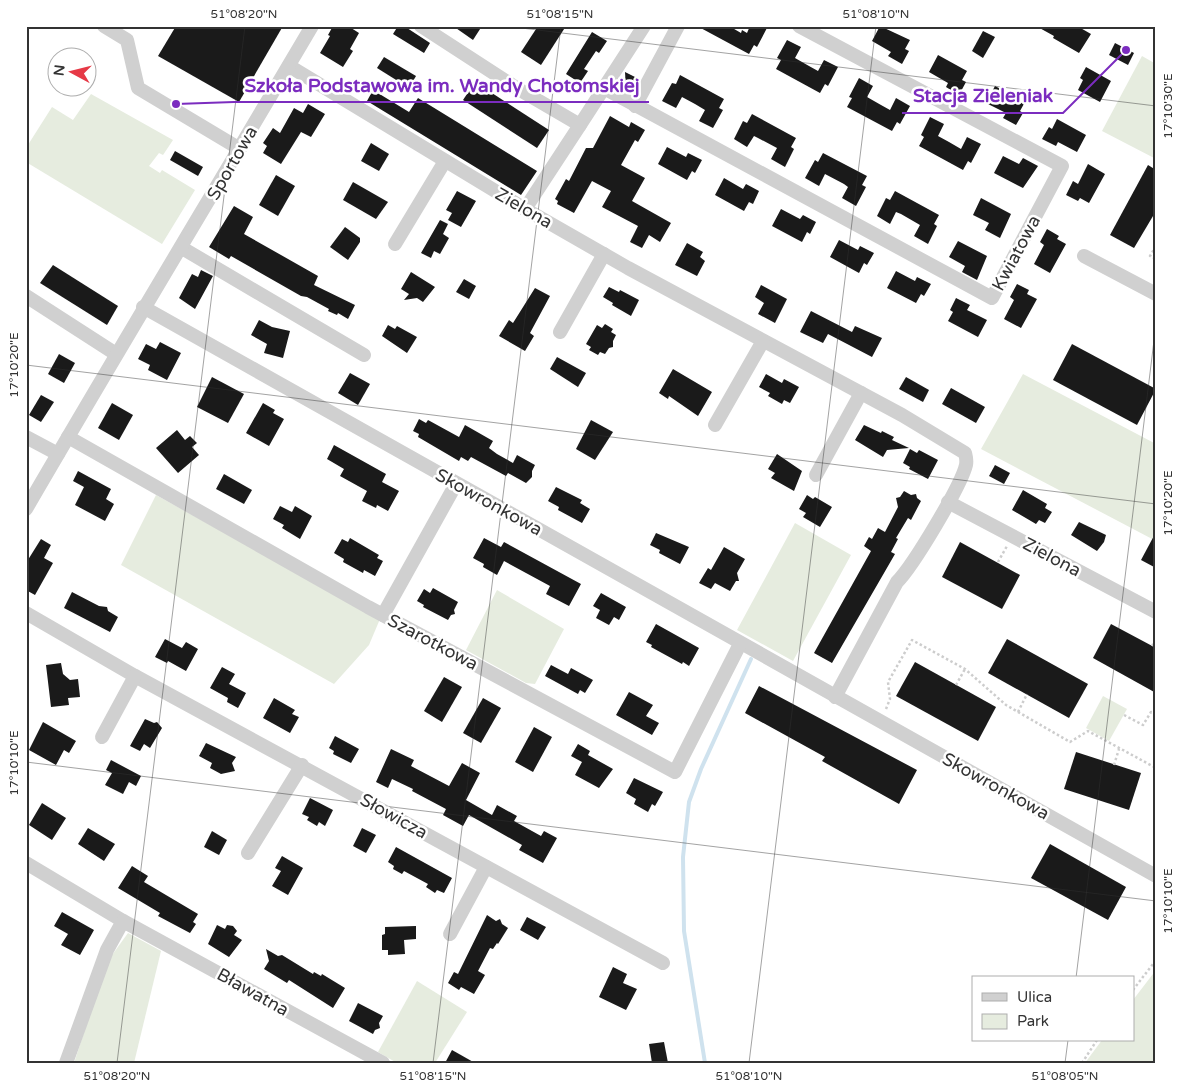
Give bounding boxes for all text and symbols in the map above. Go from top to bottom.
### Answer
text: 51°08'20"N [211,7,278,21]
text: 51°08'15"N [527,7,594,21]
text: 51°08'10"N [843,7,910,21]
north arrow [48,48,98,98]
text: N [50,64,69,77]
callout: Szkoła Podstawowa im. Wandy Chotomskiej [234,68,649,102]
text: 17°10'30"E [1161,73,1175,139]
text: Szkoła Podstawowa im. Wandy Chotomskiej [244,75,640,98]
callout: Stacja Zieleniak [902,79,1063,113]
text: Stacja Zieleniak [913,85,1054,108]
street label: Sportowa [202,122,262,204]
street label: Zielona [491,183,557,233]
street label: Kwiatowa [987,211,1045,295]
text: 17°10'20"E [7,332,21,398]
street label: Skowronkowa [432,464,546,540]
text: 17°10'20"E [1161,470,1175,536]
street label: Zielona [1019,533,1085,581]
street label: Szarotkowa [384,609,482,675]
text: 17°10'10"E [7,730,21,796]
street label: Skowronkowa [939,748,1053,824]
street label: Słowicza [356,788,432,844]
text: 17°10'10"E [1161,868,1175,934]
street label: Bławatna [213,963,293,1021]
legend [972,976,1134,1042]
text: Ulica [1017,988,1052,1006]
text: Park [1017,1012,1049,1030]
text: 51°08'20"N [84,1069,151,1083]
text: 51°08'15"N [400,1069,467,1083]
text: 51°08'10"N [716,1069,783,1083]
text: 51°08'05"N [1032,1069,1099,1083]

